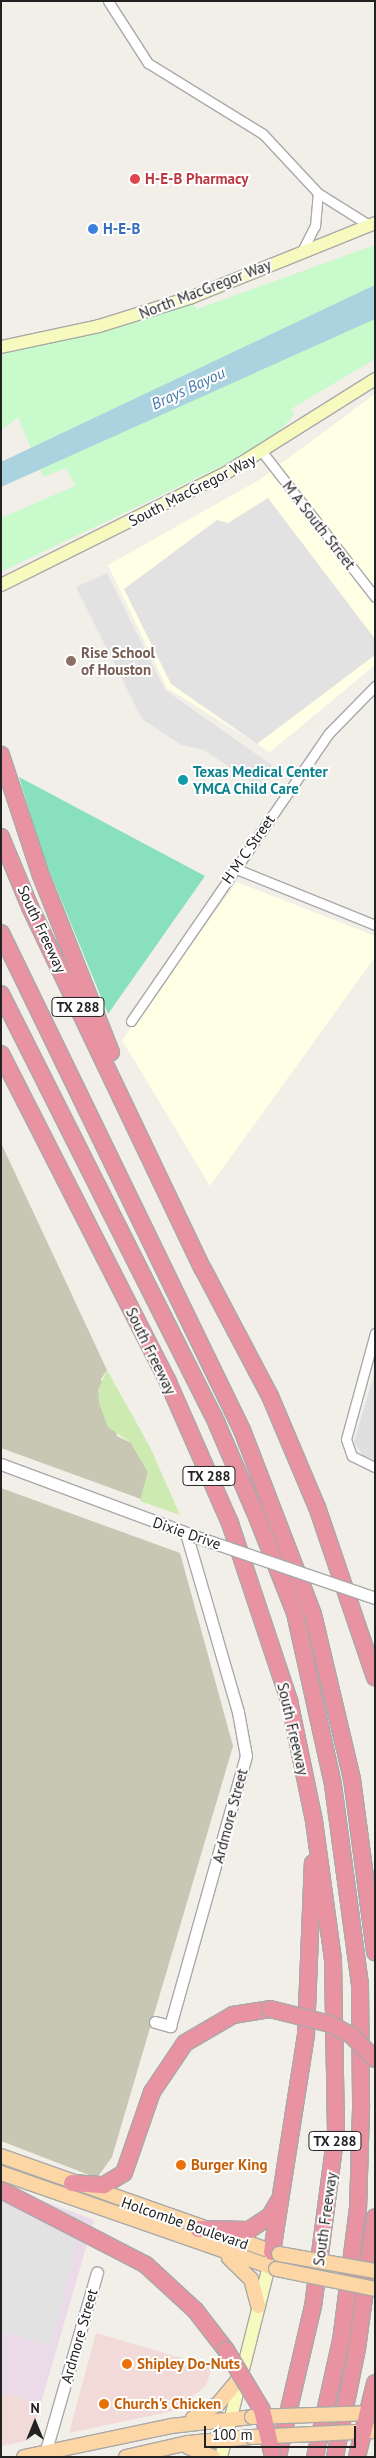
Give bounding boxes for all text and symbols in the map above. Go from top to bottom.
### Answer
place label: H-E-B Pharmacy [145,170,248,188]
marker: H-E-B Pharmacy [129,173,141,185]
place label: H-E-B [103,220,140,238]
marker: H-E-B [87,223,99,235]
street label: North MacGregor Way [136,255,274,323]
water label: Brays Bayou [148,363,228,413]
street label: South MacGregor Way [125,450,259,530]
street label: M A South Street [279,477,359,573]
place label: Rise School of Houston [81,643,155,678]
marker: Rise School of Houston [65,655,77,667]
place label: Texas Medical Center YMCA Child Care [193,762,328,797]
marker: Texas Medical Center YMCA Child Care [177,774,189,786]
street label: H M C Street [217,811,279,887]
street label: South Freeway [14,882,70,976]
road number: TX 288 [50,996,106,1019]
street label: South Freeway [122,1305,180,1397]
road number: TX 288 [182,1464,236,1488]
street label: Dixie Drive [151,1513,223,1553]
street label: South Freeway [274,1681,312,1777]
street label: Ardmore Street [209,1767,251,1865]
road number: TX 288 [308,2130,362,2152]
place label: Burger King [191,2156,267,2174]
marker: Burger King [175,2159,187,2171]
street label: South Freeway [310,2171,340,2267]
street label: Holcombe Boulevard [119,2193,251,2253]
street label: Ardmore Street [57,2287,101,2385]
place label: Shipley Do-Nuts [137,2355,241,2373]
marker: Shipley Do-Nuts [121,2358,133,2370]
place label: Church's Chicken [114,2395,221,2413]
north arrow [10,2398,60,2448]
marker: Church's Chicken [98,2398,110,2410]
text: N [30,2399,40,2417]
scale bar [206,2416,358,2448]
text: 100 m [212,2425,253,2444]

